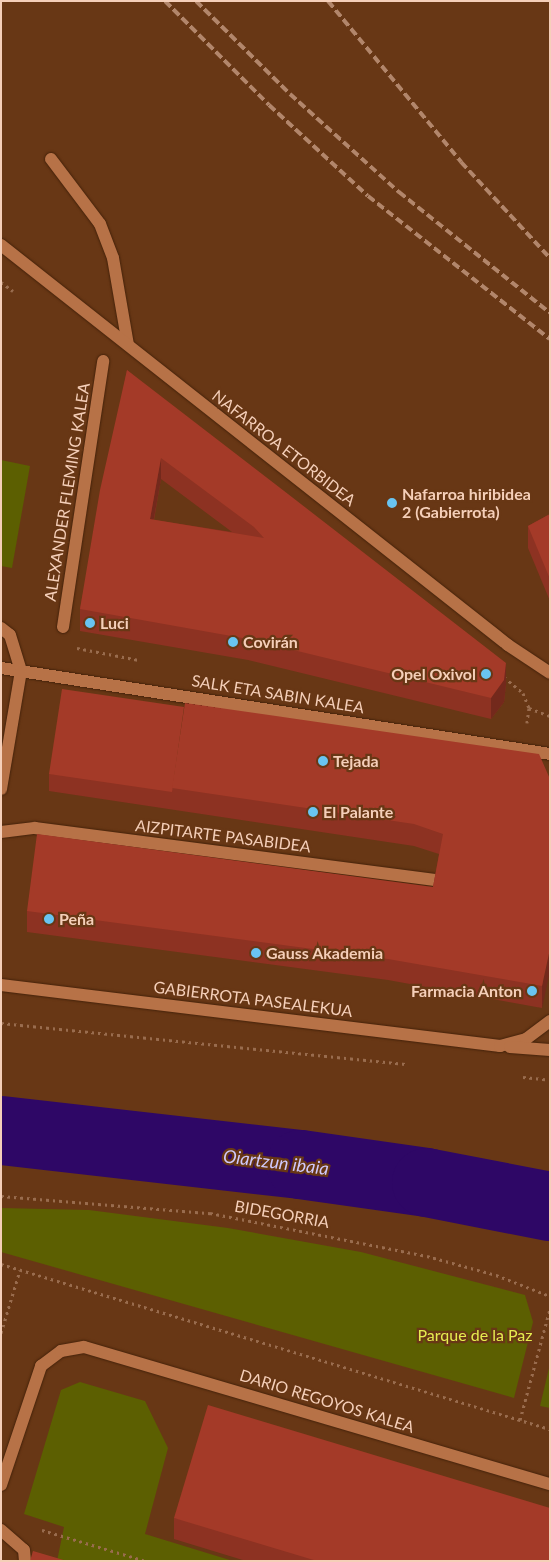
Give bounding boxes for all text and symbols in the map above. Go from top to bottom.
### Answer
street label: ALEXANDER FLEMING KALEA [40,381,94,603]
street label: NAFARROA ETORBIDEA [208,386,360,510]
place label: Nafarroa hiribidea 2 (Gabierrota) [402,484,531,522]
marker: Nafarroa hiribidea 2 (Gabierrota) [386,497,398,509]
place label: Luci [100,613,129,633]
marker: Luci [84,617,96,629]
place label: Covirán [243,632,298,652]
marker: Covirán [227,636,239,648]
place label: Opel Oxivol [391,664,476,684]
marker: Opel Oxivol [480,668,492,680]
street label: SALK ETA SABIN KALEA [190,671,366,717]
place label: Tejada [333,751,379,771]
marker: Tejada [317,755,329,767]
place label: El Palante [323,802,393,822]
marker: El Palante [307,806,319,818]
street label: AIZPITARTE PASABIDEA [134,816,312,856]
place label: Peña [59,909,94,929]
marker: Peña [43,913,55,925]
place label: Gauss Akademia [266,943,384,963]
marker: Gauss Akademia [250,947,262,959]
street label: GABIERROTA PASEALEKUA [152,977,354,1021]
place label: Farmacia Anton [411,981,522,1001]
marker: Farmacia Anton [526,985,538,997]
water label: Oiartzun ibaia [222,1145,330,1179]
street label: BIDEGORRIA [233,1196,331,1232]
park label: Parque de la Paz [417,1325,533,1345]
street label: DARIO REGOYOS KALEA [237,1365,417,1437]

